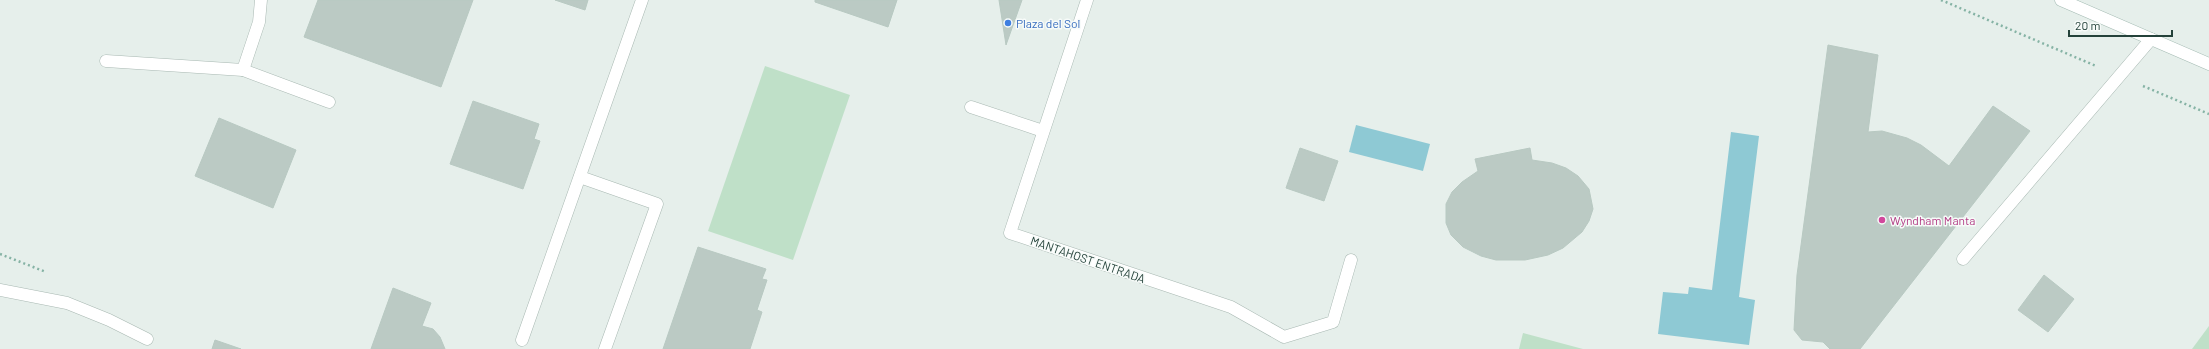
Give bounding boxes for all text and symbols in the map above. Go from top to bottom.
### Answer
scale bar [2069,12,2172,38]
place label: Plaza del Sol [1016,16,1080,30]
marker: Plaza del Sol [1003,18,1013,28]
text: 20 m [2075,18,2101,32]
place label: Wyndham Manta [1890,213,1976,227]
marker: Wyndham Manta [1877,215,1887,225]
street label: MANTAHOST ENTRADA [1029,233,1147,285]

